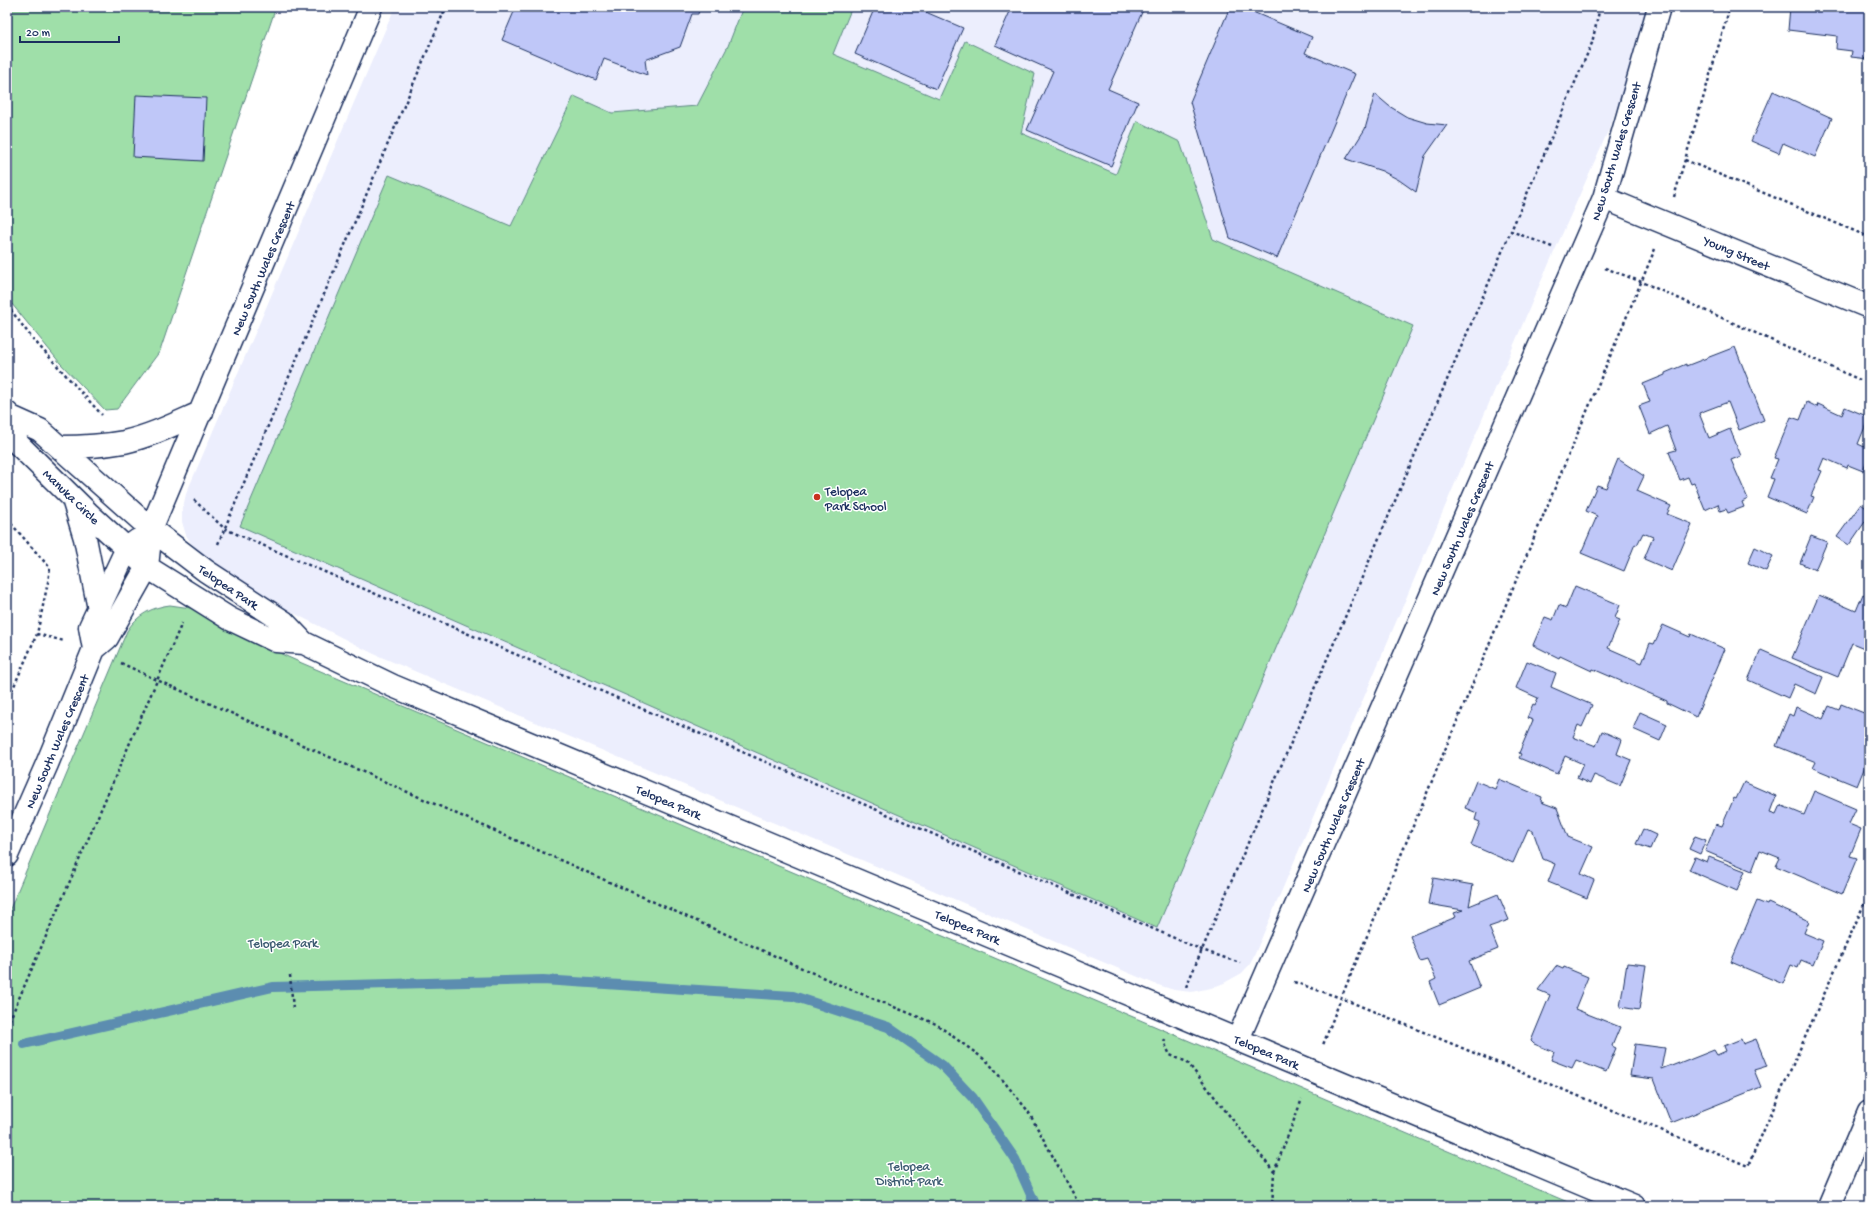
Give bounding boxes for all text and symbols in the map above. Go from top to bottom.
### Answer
scale bar [20,18,119,44]
text: 20 m [26,27,51,41]
street label: New South Wales Crescent [1589,79,1646,223]
street label: New South Wales Crescent [229,198,300,338]
street label: Young Street [1700,233,1773,276]
street label: New South Wales Crescent [1428,458,1499,598]
street label: Manuka Circle [39,467,102,529]
place label: Telopea Park School [824,485,887,515]
marker: Telopea Park School [812,492,822,502]
street label: Telopea Park [194,562,262,614]
street label: New South Wales Crescent [23,671,94,811]
street label: New South Wales Crescent [1299,755,1370,895]
street label: Telopea Park [632,782,704,824]
street label: Telopea Park [931,907,1003,949]
park label: Telopea Park [247,937,319,952]
street label: Telopea Park [1230,1032,1302,1074]
park label: Telopea District Park [875,1160,943,1190]

